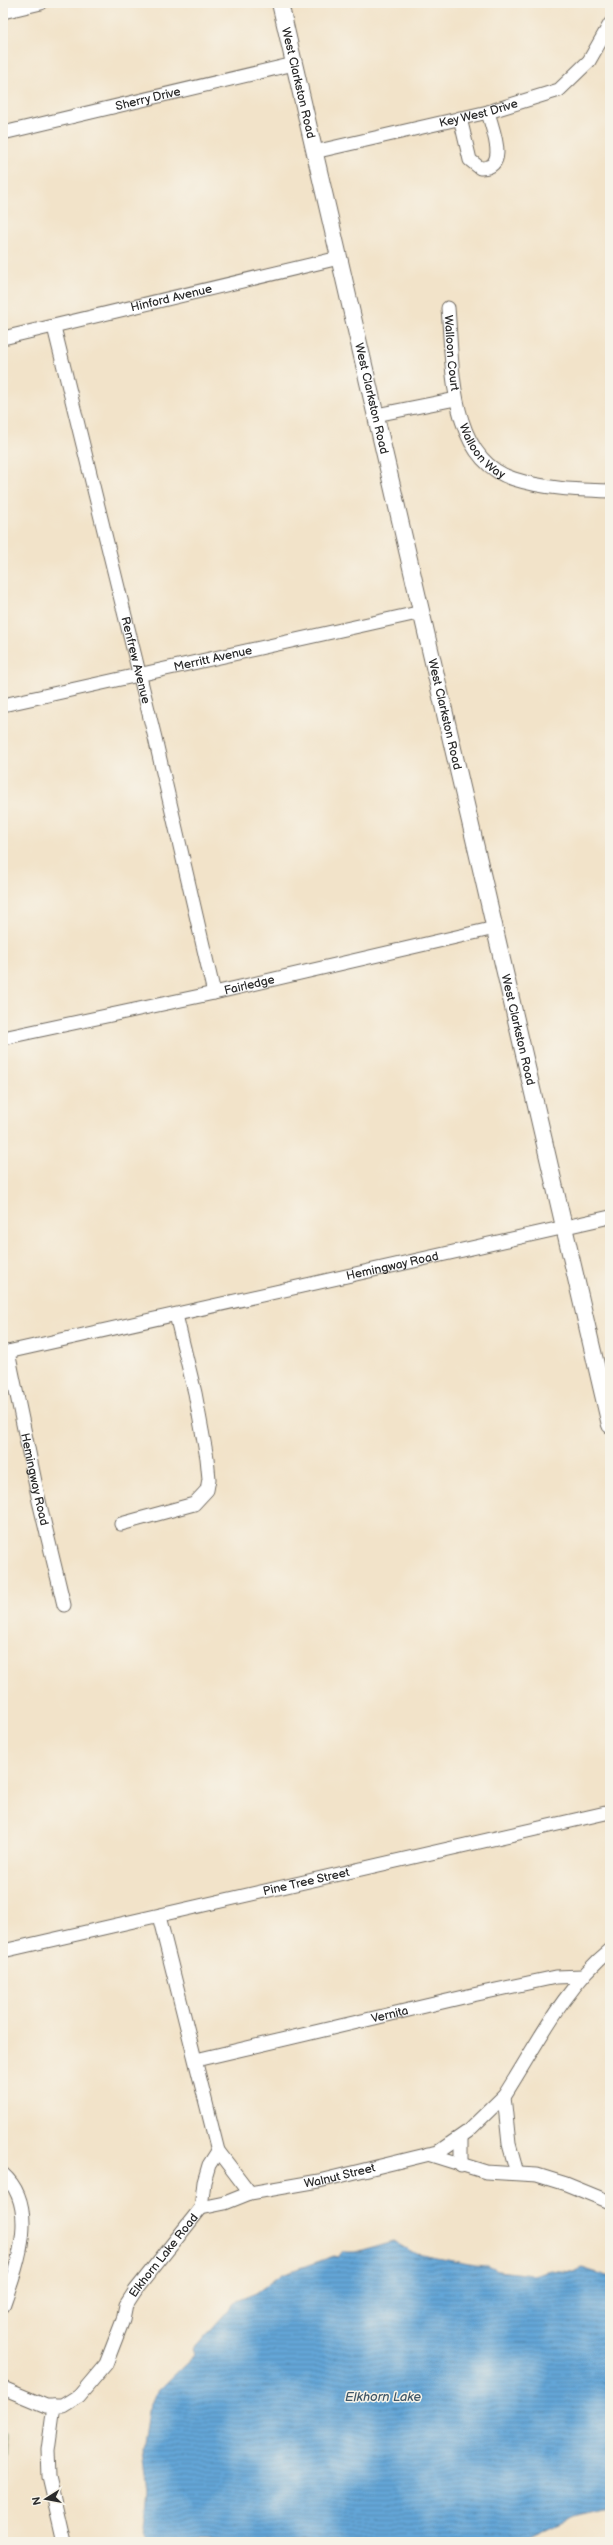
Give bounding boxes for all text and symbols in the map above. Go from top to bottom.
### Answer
street label: West Clarkston Road [278,26,318,140]
street label: Sherry Drive [114,84,182,114]
street label: Key West Drive [438,96,520,131]
street label: Hinford Avenue [129,281,214,315]
street label: Walloon Court [441,314,462,392]
street label: West Clarkston Road [351,342,391,456]
street label: Walloon Way [455,421,508,483]
street label: Renfrew Avenue [117,615,153,705]
street label: Merritt Avenue [172,643,254,675]
street label: West Clarkston Road [424,657,465,771]
street label: Fairledge [223,972,276,998]
street label: West Clarkston Road [498,973,538,1087]
street label: Hemingway Road [345,1249,440,1284]
street label: Hemingway Road [17,1432,52,1527]
street label: Pine Tree Street [262,1865,351,1899]
street label: Vernita [370,2003,410,2027]
street label: Walnut Street [303,2160,377,2191]
street label: Elkhorn Lake Road [126,2211,202,2300]
water label: Elkhorn Lake [345,2389,421,2405]
north arrow [26,2479,66,2519]
text: N [30,2496,44,2506]

